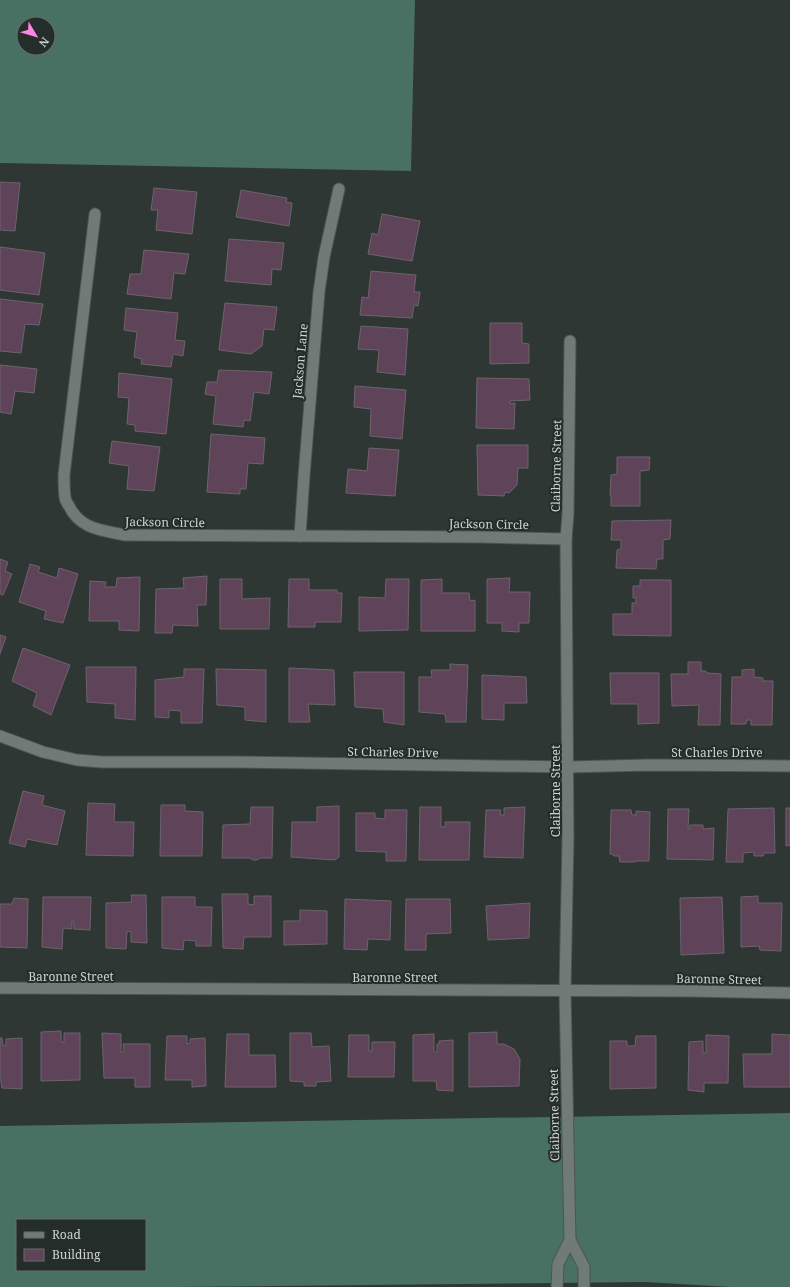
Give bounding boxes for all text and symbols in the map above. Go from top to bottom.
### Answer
north arrow [16,16,56,56]
text: N [35,34,53,51]
street label: Jackson Lane [288,323,312,400]
street label: Claiborne Street [547,420,565,512]
street label: Jackson Circle [124,513,205,531]
street label: Jackson Circle [448,515,529,533]
street label: St Charles Drive [347,743,439,761]
street label: St Charles Drive [671,744,763,761]
street label: Claiborne Street [547,745,564,837]
street label: Baronne Street [28,968,114,985]
street label: Baronne Street [352,969,438,986]
street label: Baronne Street [676,970,762,988]
street label: Claiborne Street [545,1069,563,1161]
legend [16,1219,146,1271]
text: Road [52,1226,82,1243]
text: Building [52,1246,101,1263]

